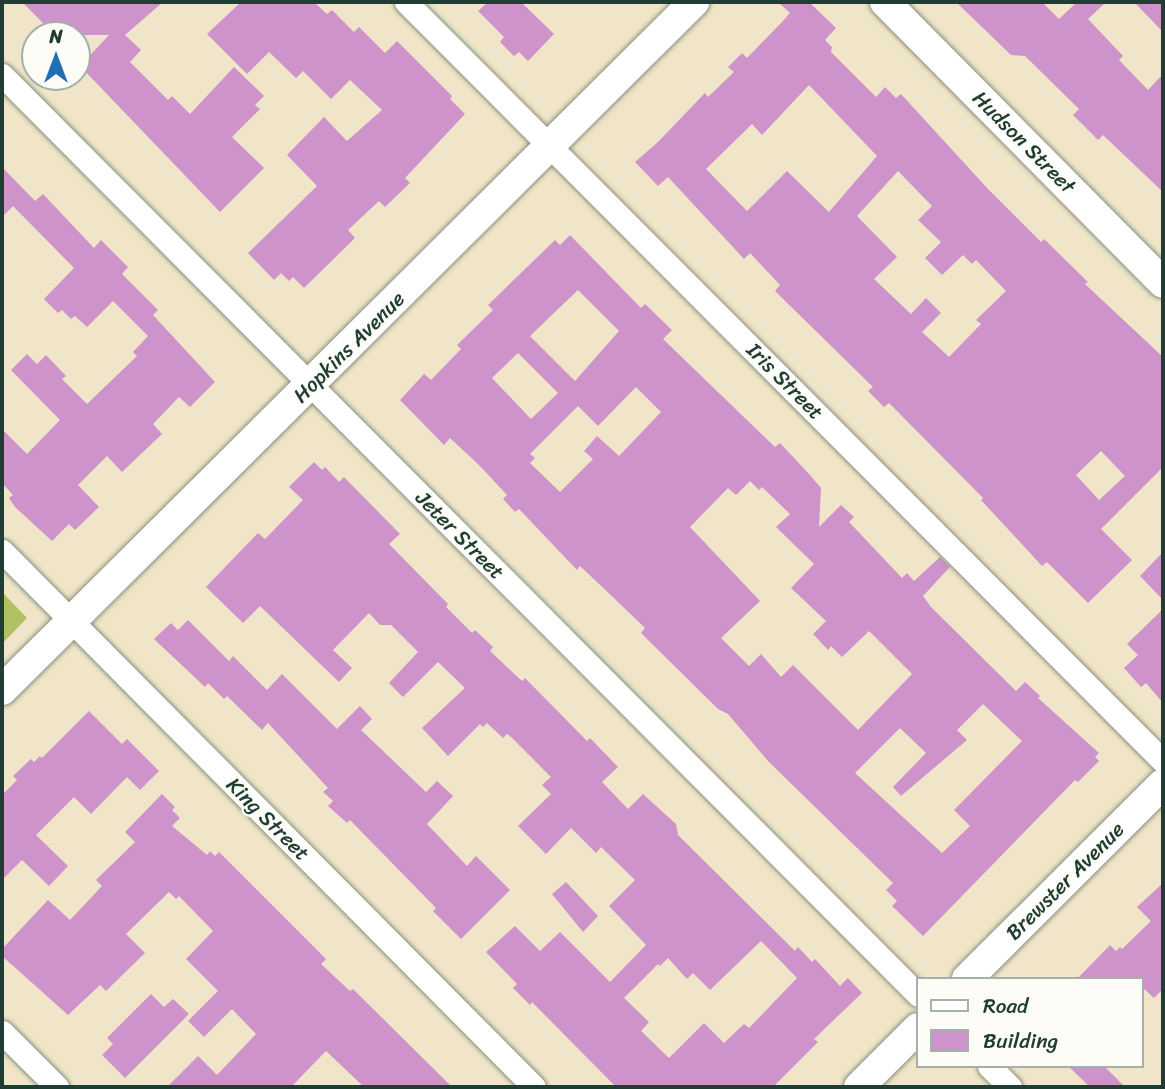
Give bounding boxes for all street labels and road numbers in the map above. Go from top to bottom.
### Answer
street label: Hudson Street [967,85,1081,199]
street label: Hopkins Avenue [288,286,410,408]
street label: Iris Street [741,337,829,425]
street label: Jeter Street [410,485,510,585]
street label: King Street [221,772,315,866]
street label: Brewster Avenue [1001,817,1129,945]

